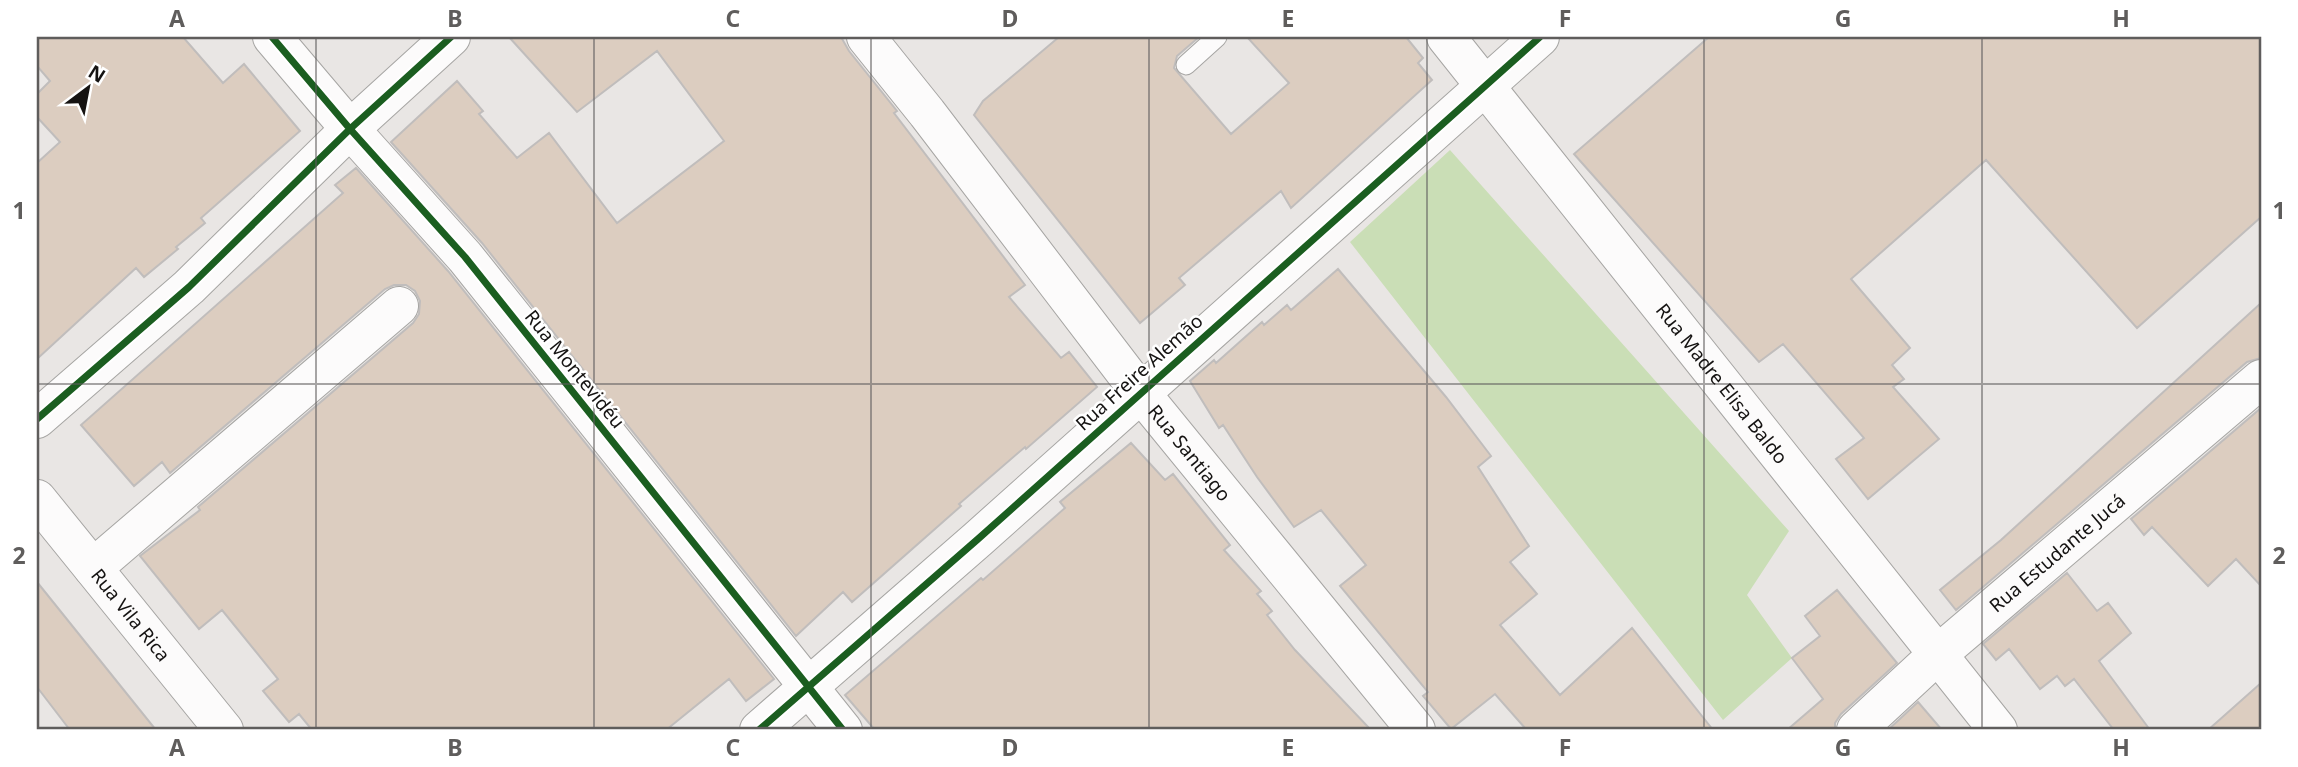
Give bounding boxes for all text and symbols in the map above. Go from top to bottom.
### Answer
text: A [169,2,185,34]
text: B [447,2,463,34]
text: C [726,2,741,34]
text: D [1002,2,1018,34]
text: E [1282,2,1294,34]
text: F [1559,2,1571,34]
text: G [1835,2,1851,34]
text: H [2112,2,2130,34]
north arrow [52,52,122,122]
text: N [84,58,110,89]
text: 1 [12,194,26,226]
text: 1 [2272,194,2286,226]
street label: Rua Madre Elisa Baldo [1650,298,1794,469]
street label: Rua Montevidéu [519,304,631,434]
street label: Rua Freire Alemão [1070,308,1208,436]
street label: Rua Santiago [1142,399,1237,507]
street label: Rua Estudante Jucá [1984,487,2130,618]
text: 2 [12,539,26,571]
text: 2 [2272,539,2286,571]
street label: Rua Vila Rica [85,563,176,667]
text: A [169,731,185,763]
text: B [447,731,463,763]
text: C [726,731,741,763]
text: D [1002,731,1018,763]
text: E [1282,731,1294,763]
text: F [1559,731,1571,763]
text: G [1835,731,1851,763]
text: H [2112,731,2130,763]

